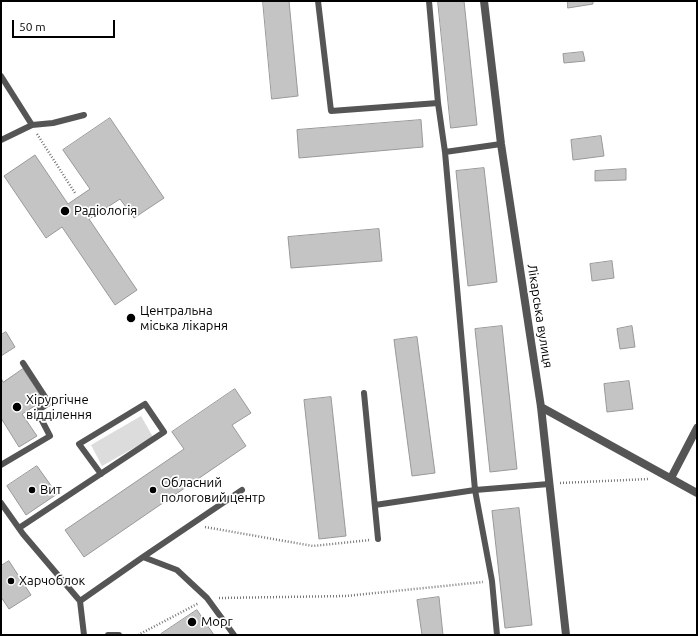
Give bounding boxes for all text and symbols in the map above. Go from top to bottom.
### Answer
scale bar [14,12,117,38]
text: 50 m [19,20,46,33]
place label: Радіологія [74,203,137,219]
marker: Радіологія [59,205,71,217]
street label: Лікарська вулиця [524,263,556,369]
place label: Центральна міська лікарня [140,303,228,334]
marker: Центральна міська лікарня [125,312,137,324]
place label: Хірургічне відділення [26,392,92,423]
marker: Хірургічне відділення [11,401,23,413]
place label: Обласний пологовий центр [161,475,265,506]
place label: Вит [40,482,62,498]
marker: Вит [27,485,37,495]
marker: Обласний пологовий центр [148,485,158,495]
place label: Харчоблок [19,573,85,589]
marker: Харчоблок [6,576,16,586]
place label: Морг [201,614,233,630]
marker: Морг [186,616,198,628]

